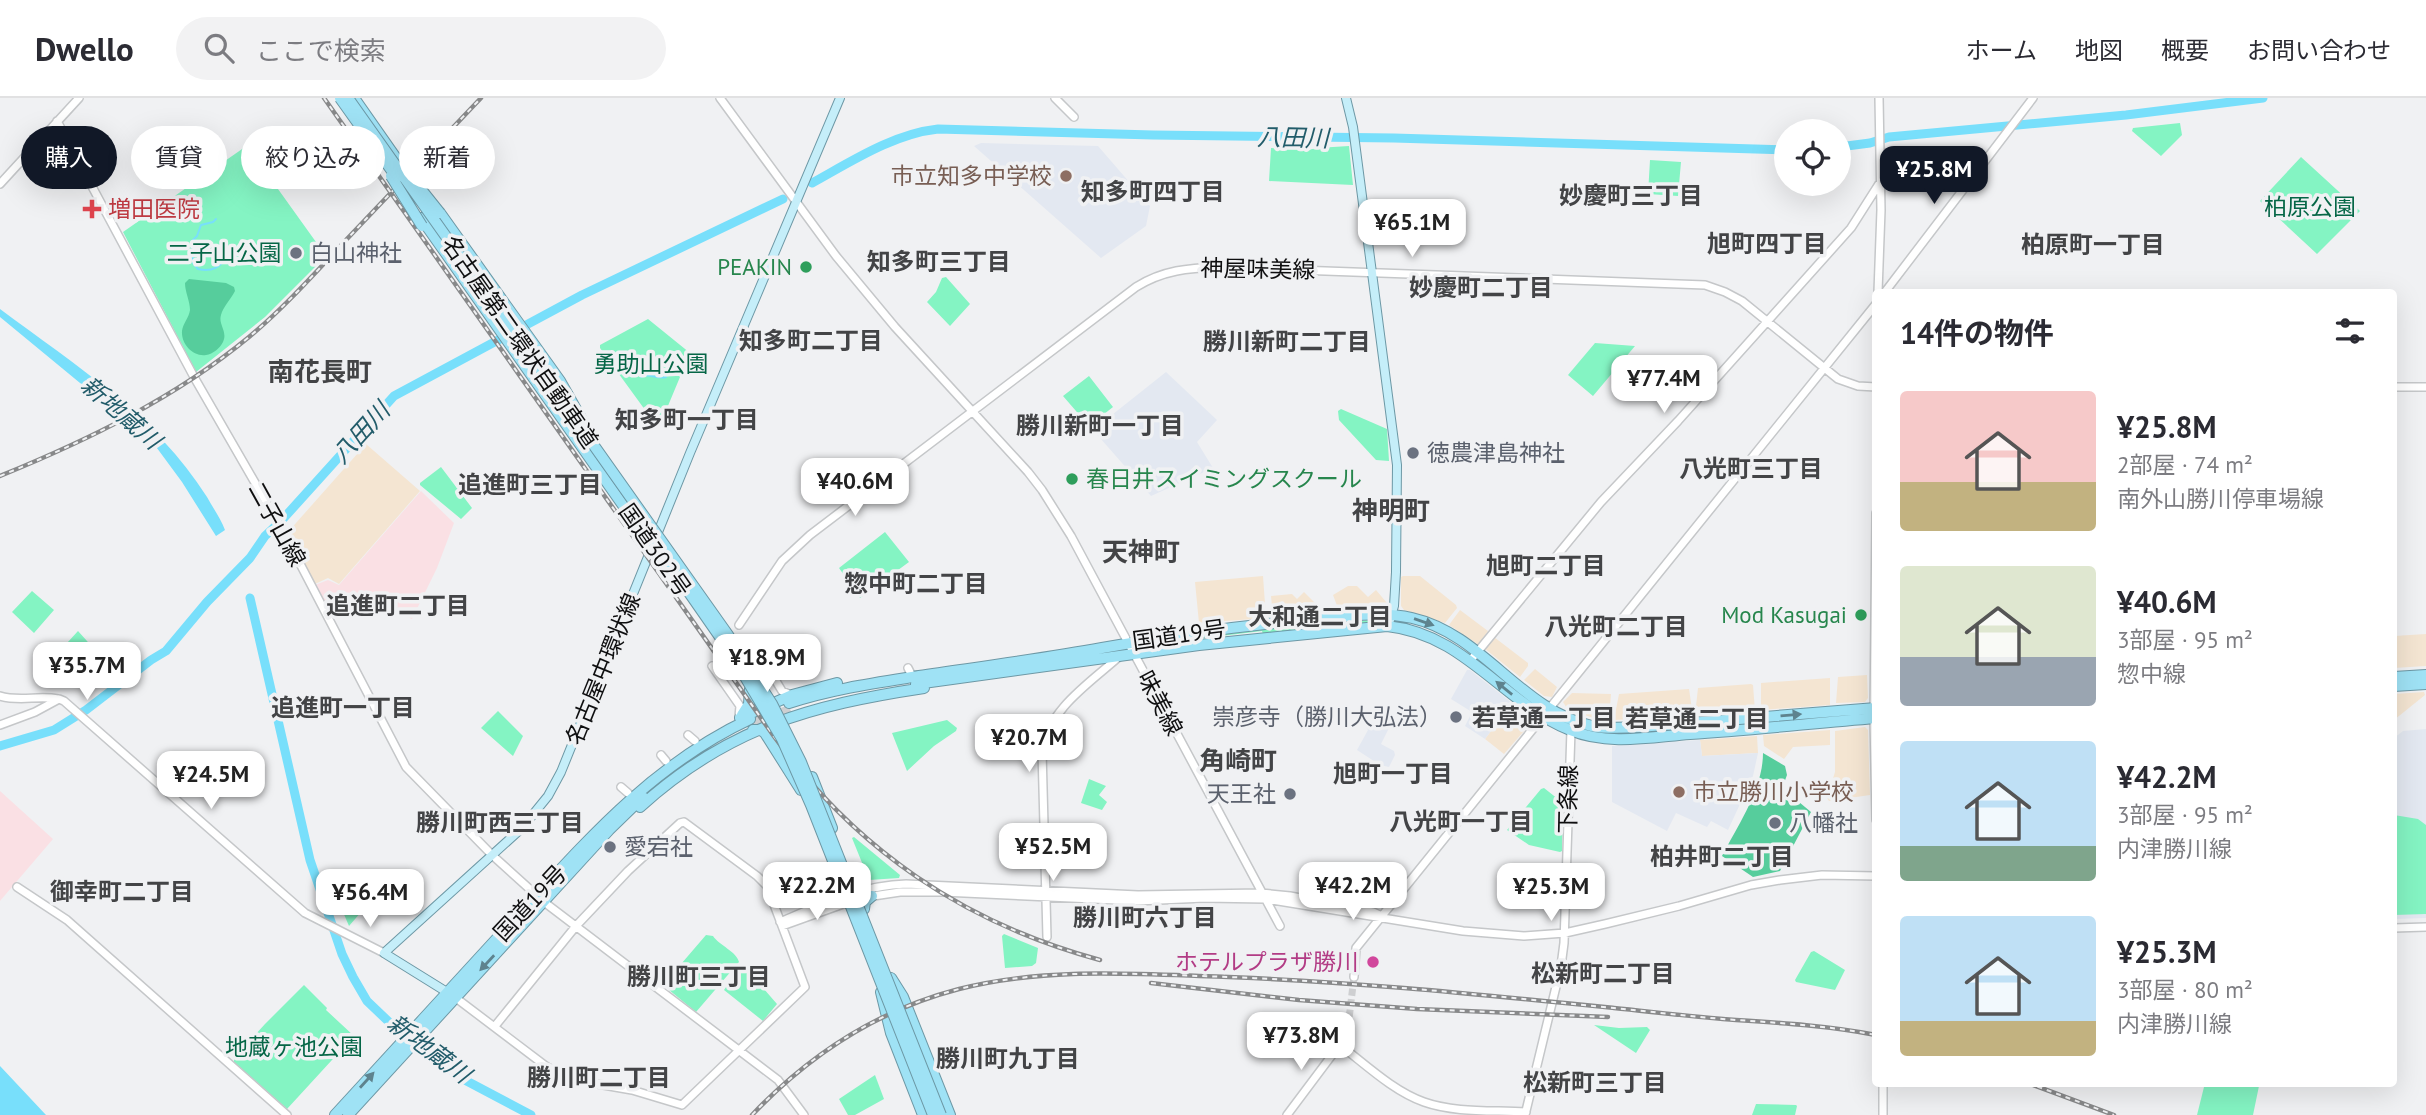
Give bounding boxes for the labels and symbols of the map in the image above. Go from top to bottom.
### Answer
water label: 八田川 [1257,121,1332,154]
pin: ¥25.8M [1877,146,1991,206]
place label: 市立知多中学校 [891,161,1052,190]
marker: 市立知多中学校 [1058,168,1074,184]
district label: 知多町四丁目 [1081,176,1225,207]
district label: 妙慶町三丁目 [1559,180,1703,211]
park label: 柏原公園 [2264,192,2356,221]
place label: 増田医院 [108,194,200,223]
marker: 増田医院 [82,199,102,219]
pin: ¥65.1M [1355,200,1469,259]
district label: 旭町四丁目 [1707,228,1827,259]
district label: 柏原町一丁目 [2021,229,2165,260]
street label: 名古屋第二環状自動車道 [436,230,605,454]
park label: 二子山公園 [167,238,282,267]
place label: 白山神社 [310,238,402,267]
marker: 白山神社 [288,245,304,261]
district label: 知多町三丁目 [867,246,1011,277]
place label: PEAKIN [717,252,792,281]
street label: 神屋味美線 [1200,253,1316,284]
marker: PEAKIN [798,259,814,275]
district label: 妙慶町二丁目 [1409,272,1553,303]
district label: 知多町二丁目 [739,325,883,356]
district label: 勝川新町二丁目 [1203,326,1371,357]
park label: 勇助山公園 [594,349,709,378]
district label: 南花長町 [268,355,372,388]
pin: ¥77.4M [1607,356,1721,415]
water label: 新地蔵川 [75,369,170,458]
water label: 八田川 [325,393,398,470]
district label: 知多町一丁目 [615,404,759,435]
district label: 勝川新町一丁目 [1016,410,1184,441]
place label: 徳農津島神社 [1427,438,1565,467]
marker: 徳農津島神社 [1405,445,1421,461]
district label: 八光町三丁目 [1679,453,1823,484]
pin: ¥40.6M [798,458,912,518]
place label: 春日井スイミングスクール [1086,464,1362,493]
district label: 追進町三丁目 [458,469,602,500]
marker: 春日井スイミングスクール [1064,471,1080,487]
street label: 二子山線 [242,476,312,571]
district label: 神明町 [1352,494,1430,527]
street label: 国道302号 [613,498,698,602]
district label: 天神町 [1102,535,1180,568]
district label: 旭町二丁目 [1486,550,1606,581]
district label: 惣中町二丁目 [844,568,988,599]
street label: 名古屋中環状線 [559,589,646,749]
district label: 追進町二丁目 [326,590,470,621]
place label: Mod Kasugai [1721,600,1847,629]
district label: 大和通二丁目 [1248,601,1392,632]
marker: Mod Kasugai [1853,607,1869,623]
district label: 八光町二丁目 [1544,611,1688,642]
street label: 国道19号 [1130,614,1228,655]
one-way arrow [1414,617,1435,628]
pin: ¥18.9M [710,634,824,694]
pin: ¥35.7M [30,642,144,702]
street label: 味美線 [1131,665,1189,740]
one-way arrow [1496,681,1513,696]
district label: 追進町一丁目 [271,692,415,723]
place label: 崇彦寺（勝川大弘法） [1212,702,1442,731]
district label: 若草通一丁目 [1472,702,1616,733]
district label: 若草通二丁目 [1625,703,1769,734]
marker: 崇彦寺（勝川大弘法） [1448,709,1464,725]
one-way arrow [1780,709,1802,720]
pin: ¥20.7M [972,714,1086,774]
district label: 角崎町 [1199,744,1277,777]
pin: ¥24.5M [154,752,268,811]
district label: 旭町一丁目 [1333,758,1453,789]
street label: 下条線 [1552,764,1583,834]
place label: 市立勝川小学校 [1693,777,1854,806]
place label: 天王社 [1207,779,1276,808]
marker: 市立勝川小学校 [1671,784,1687,800]
marker: 天王社 [1282,786,1298,802]
district label: 八光町一丁目 [1389,806,1533,837]
district label: 勝川町西三丁目 [416,807,584,838]
place label: 八幡社 [1789,808,1858,837]
marker: 八幡社 [1767,815,1783,831]
pin: ¥52.5M [996,824,1110,883]
place label: 愛宕社 [624,832,693,861]
marker: 愛宕社 [602,839,618,855]
district label: 柏井町二丁目 [1650,841,1794,872]
street label: 国道19号 [487,858,572,947]
pin: ¥22.2M [760,862,874,922]
pin: ¥42.2M [1296,862,1410,922]
pin: ¥25.3M [1494,864,1608,923]
pin: ¥56.4M [313,870,427,929]
district label: 御幸町二丁目 [50,876,194,907]
district label: 勝川町六丁目 [1073,902,1217,933]
place label: ホテルプラザ勝川 [1175,947,1359,976]
marker: ホテルプラザ勝川 [1365,954,1381,970]
one-way arrow [480,955,496,972]
district label: 松新町二丁目 [1531,958,1675,989]
district label: 勝川町三丁目 [627,961,771,992]
water label: 新地蔵川 [382,1007,479,1092]
pin: ¥73.8M [1244,1012,1358,1072]
park label: 地蔵ヶ池公園 [225,1032,363,1061]
district label: 勝川町九丁目 [936,1043,1080,1074]
district label: 勝川町二丁目 [527,1062,671,1093]
district label: 松新町三丁目 [1523,1067,1667,1098]
one-way arrow [359,1071,375,1089]

